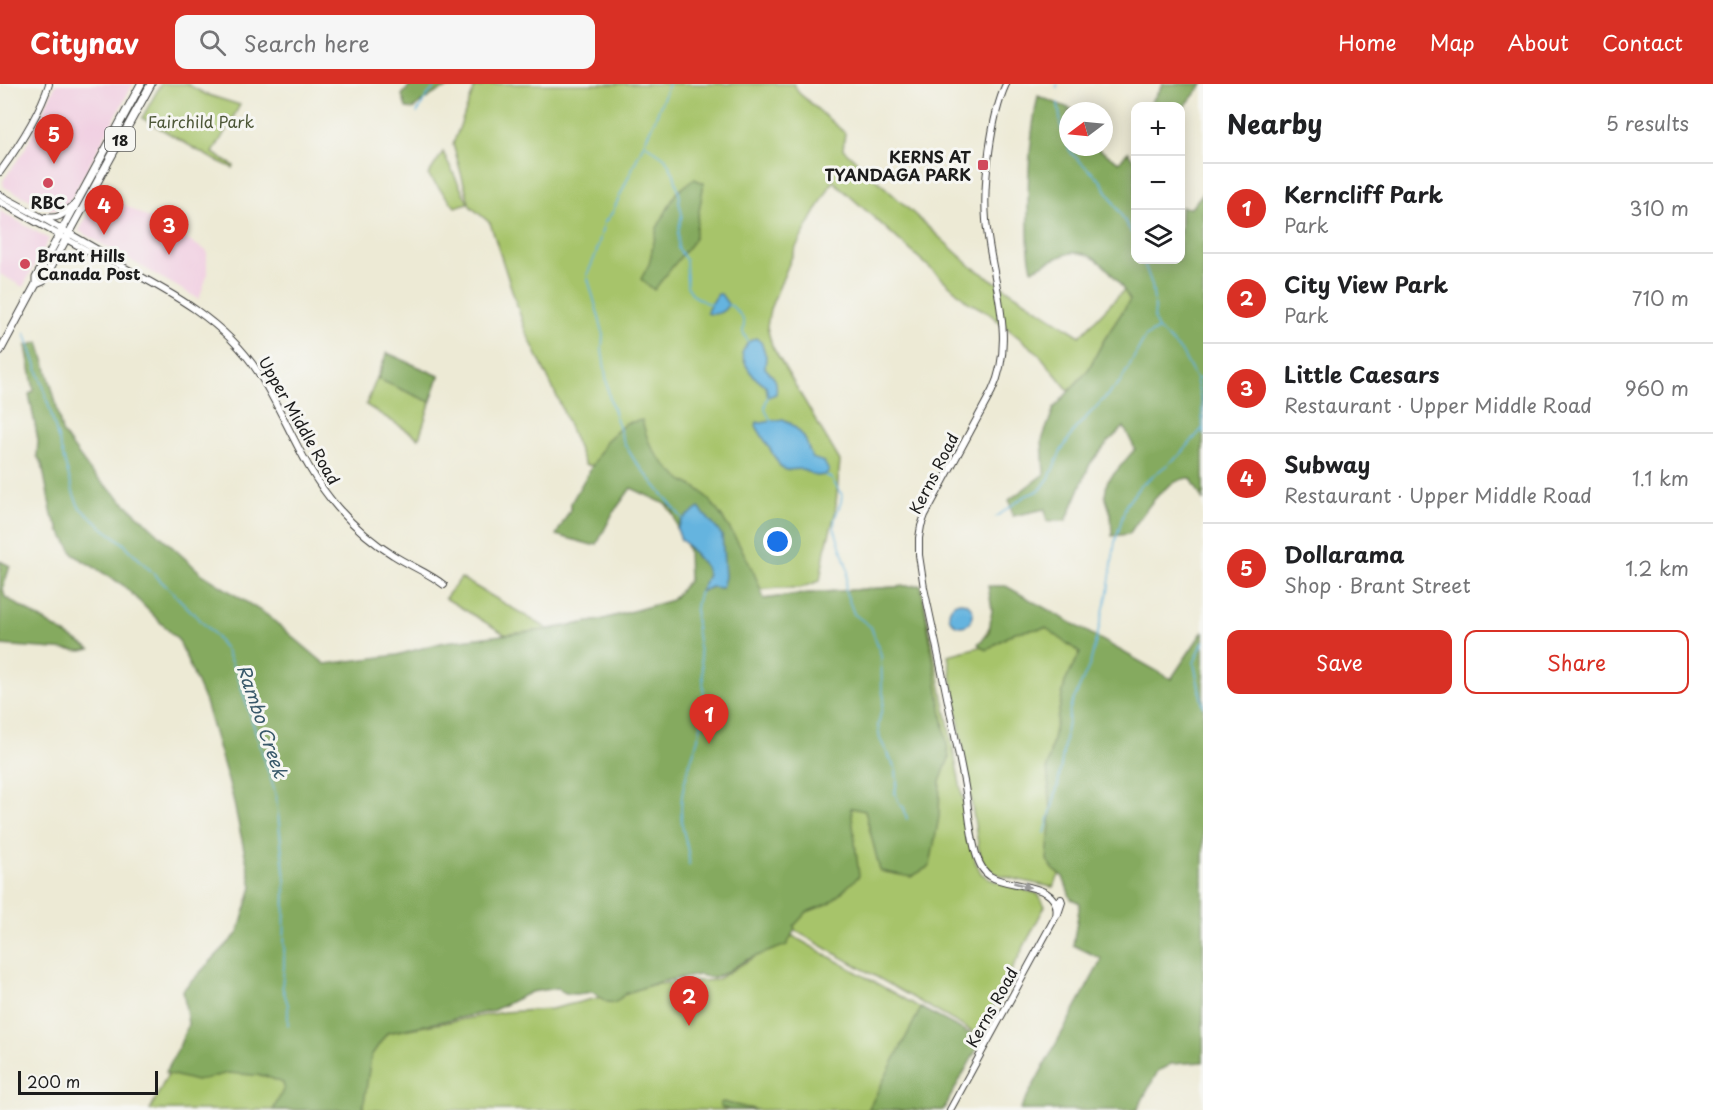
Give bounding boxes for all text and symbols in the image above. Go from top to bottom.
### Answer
search box [175,15,595,69]
text: Citynav [30,21,139,64]
icon: search [196,26,229,59]
text: Search here [244,26,370,59]
text: Home [1338,26,1397,58]
text: Map [1430,26,1475,58]
text: About [1508,26,1569,58]
text: Contact [1602,26,1683,58]
north arrow [1059,102,1113,156]
map controls [1131,102,1185,264]
button: + [1131,102,1185,156]
text: Nearby [1227,104,1322,143]
text: 5 results [1606,108,1689,138]
park label: Fairchild Park [148,109,254,133]
pin: 5 [34,115,74,164]
road number: 18 [105,127,135,151]
place label: KERNS AT TYANDAGA PARK [824,144,971,186]
button: − [1131,156,1185,210]
marker: KERNS AT TYANDAGA PARK [976,158,990,172]
marker: RBC [41,176,55,190]
text: Kerncliff Park [1284,177,1443,210]
pin: 4 [84,186,124,235]
place label: RBC [31,190,65,214]
text: 1 [1242,193,1251,223]
text: 310 m [1629,193,1689,223]
pin: 3 [150,206,188,255]
button: layers [1131,210,1185,264]
text: Park [1284,210,1329,240]
place label: Brant Hills Canada Post [37,243,141,285]
marker: Brant Hills Canada Post [18,257,32,271]
text: City View Park [1284,267,1448,300]
text: 2 [1239,283,1254,313]
text: 710 m [1632,283,1689,313]
text: Park [1284,300,1329,330]
street label: Upper Middle Road [253,351,347,489]
text: Little Caesars [1284,357,1439,390]
text: 3 [1240,373,1253,403]
text: 960 m [1625,373,1689,403]
text: Restaurant · Upper Middle Road [1284,390,1592,420]
street label: Kerns Road [902,428,964,518]
text: Subway [1284,447,1370,480]
text: 4 [1240,463,1253,493]
text: 1.1 km [1632,463,1689,493]
text: Restaurant · Upper Middle Road [1284,480,1592,510]
your location [763,527,792,556]
text: Dollarama [1284,537,1405,570]
text: 5 [1240,553,1253,583]
text: 1.2 km [1625,553,1689,583]
text: Shop · Brant Street [1284,570,1471,600]
button: Save [1227,630,1452,694]
button: Share [1464,630,1689,694]
water label: Rambo Creek [231,661,295,782]
pin: 1 [690,694,728,744]
one-way arrow [1013,881,1031,890]
street label: Kerns Road [959,963,1023,1051]
pin: 2 [670,976,708,1026]
scale bar [18,1068,158,1096]
text: 200 m [27,1069,80,1093]

